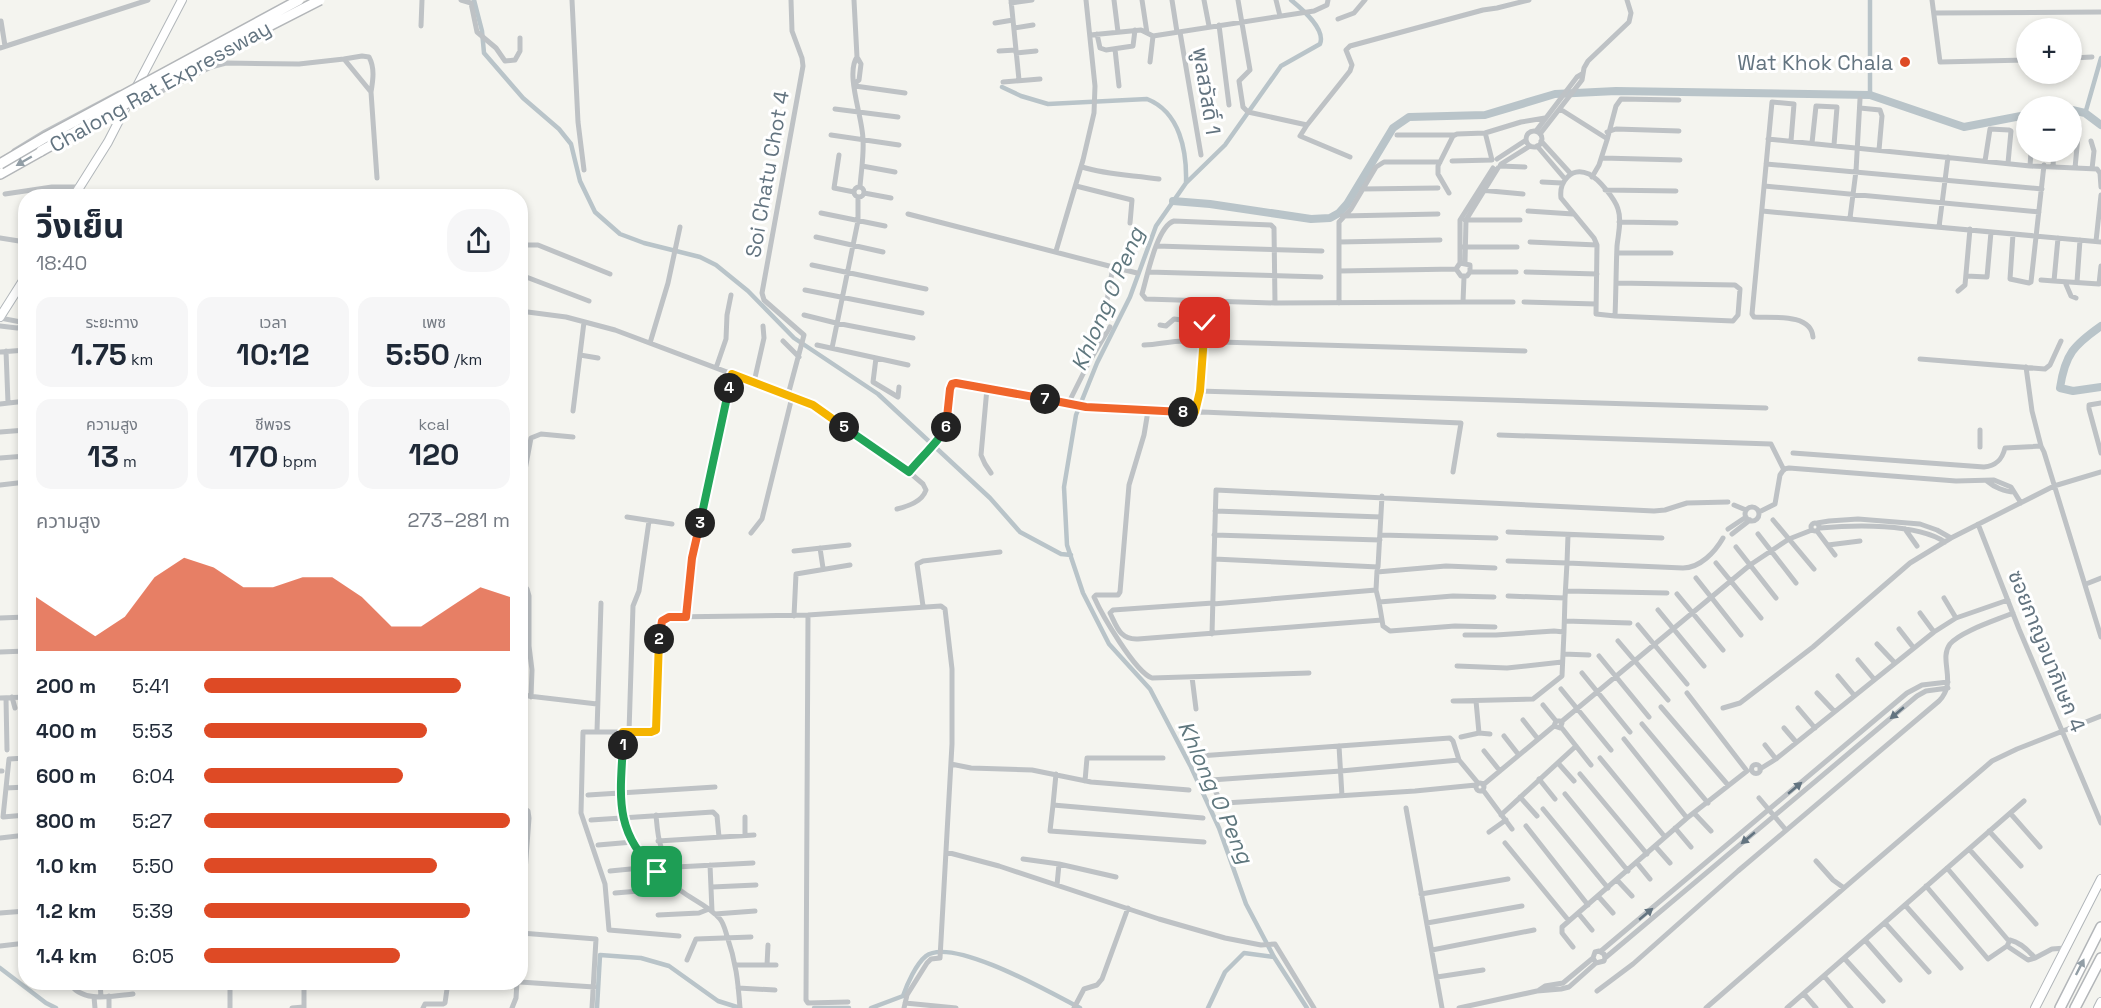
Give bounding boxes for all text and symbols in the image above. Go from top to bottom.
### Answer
street label: Chalong Rat Expressway [45,14,275,158]
map controls [2016,18,2082,162]
button: + [2016,18,2082,84]
street label: พูลสวัสดิ์ 1 [1187,45,1227,137]
place label: Wat Khok Chala [1737,49,1893,76]
marker: Wat Khok Chala [1898,55,1912,69]
street label: Soi Chatu Chot 4 [739,88,795,260]
button: − [2016,96,2082,162]
one-way arrow [16,155,33,165]
text: วิ่งเย็น [36,206,124,248]
button: share [447,209,510,272]
water label: Khlong O Peng [1064,222,1150,375]
text: 18:40 [36,250,87,276]
pin [1179,297,1230,348]
icon: check [1188,306,1221,339]
text: ระยะทาง [86,312,138,333]
text: เวลา [259,312,287,333]
text: เพซ [422,312,446,333]
text: 1.75 [71,335,127,374]
text: 10:12 [236,335,310,374]
text: 5:50 [386,335,450,374]
text: km [127,349,153,370]
text: /km [450,349,482,370]
pin: 4 [714,373,744,403]
text: 4 [724,377,734,398]
pin: 7 [1030,384,1060,414]
text: 7 [1041,388,1049,409]
pin: 8 [1168,397,1198,427]
text: 8 [1178,401,1188,422]
pin: 5 [829,412,859,442]
pin: 6 [931,412,961,442]
text: ความสูง [86,414,138,435]
text: ชีพจร [255,414,291,435]
text: kcal [419,414,449,435]
text: 5 [839,416,849,437]
text: 6 [941,416,951,437]
text: 120 [409,435,459,474]
text: 13 [87,437,119,476]
text: 170 [229,437,279,476]
text: m [119,451,137,472]
text: bpm [279,451,317,472]
text: 273–281 m [407,507,510,533]
text: ความสูง [36,508,101,534]
pin: 3 [685,508,715,538]
text: 3 [695,512,705,533]
street label: ซอยกาญจนาภิเษก 4 [2002,566,2092,736]
pin: 2 [644,624,674,654]
text: 2 [654,628,664,649]
text: 200 m [36,673,96,699]
text: 5:41 [132,673,169,699]
one-way arrow [1890,706,1905,719]
water label: Khlong O Peng [1172,716,1260,868]
text: 400 m [36,718,97,744]
text: 5:53 [132,718,173,744]
pin: 1 [608,730,638,760]
text: 1 [619,734,627,755]
text: 600 m [36,763,96,789]
text: 6:04 [132,763,175,789]
one-way arrow [1787,782,1802,794]
text: 800 m [36,808,96,834]
text: 5:27 [132,808,172,834]
one-way arrow [1740,832,1756,845]
pin [631,846,682,897]
text: 1.0 km [36,853,97,879]
text: 5:50 [132,853,174,879]
icon: arrive [640,855,673,888]
text: 1.2 km [36,898,96,924]
text: 5:39 [132,898,173,924]
one-way arrow [1638,907,1654,920]
text: 1.4 km [36,943,97,969]
text: 6:05 [132,943,174,969]
one-way arrow [2076,959,2085,976]

